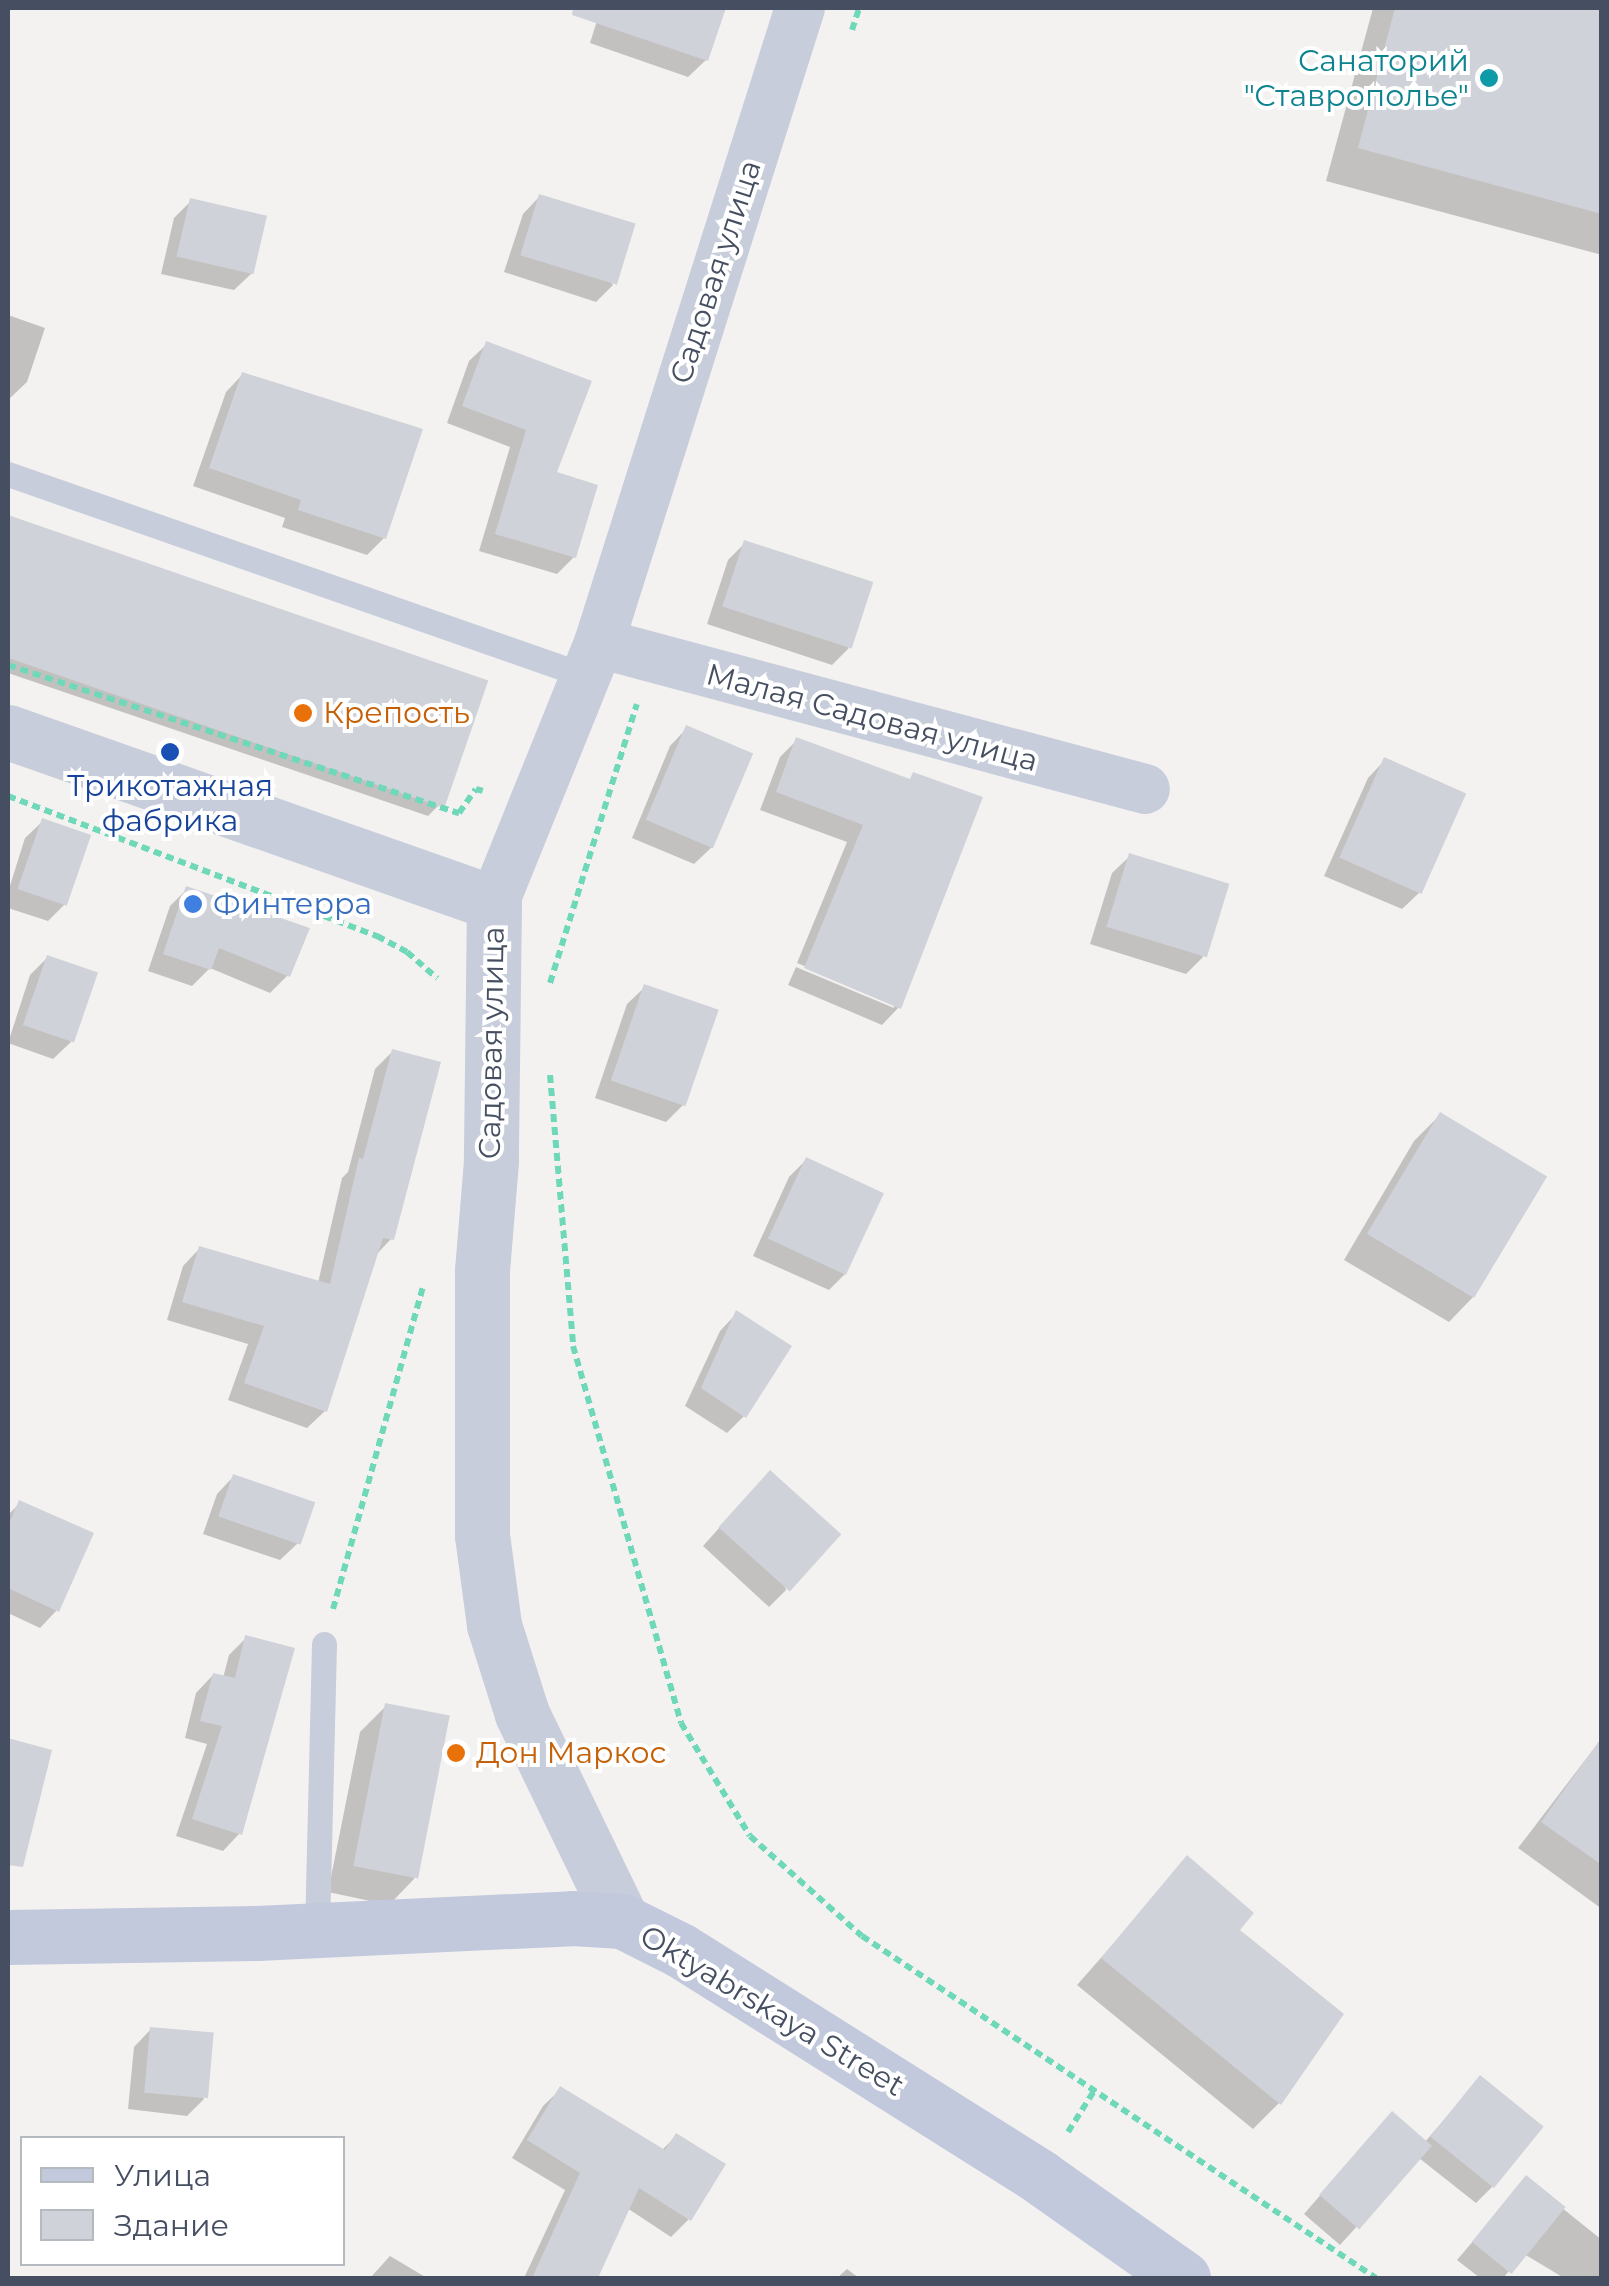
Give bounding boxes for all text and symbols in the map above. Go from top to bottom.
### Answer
place label: Санаторий "Ставрополье" [1244,43,1469,114]
marker: Санаторий "Ставрополье" [1478,67,1500,89]
street label: Садовая улица [663,156,769,388]
street label: Малая Садовая улица [702,656,1042,780]
place label: Крепость [323,695,470,731]
marker: Крепость [292,702,314,724]
marker: Трикотажная фабрика [159,741,181,763]
place label: Трикотажная фабрика [67,768,273,838]
place label: Финтерра [213,886,372,922]
marker: Финтерра [182,893,204,915]
street label: Садовая улица [472,926,512,1160]
place label: Дон Маркос [476,1735,666,1771]
marker: Дон Маркос [445,1742,467,1764]
street label: Oktyabrskaya Street [634,1918,910,2104]
legend [20,2136,345,2266]
text: Улица [114,2157,211,2194]
text: Здание [114,2207,229,2244]

